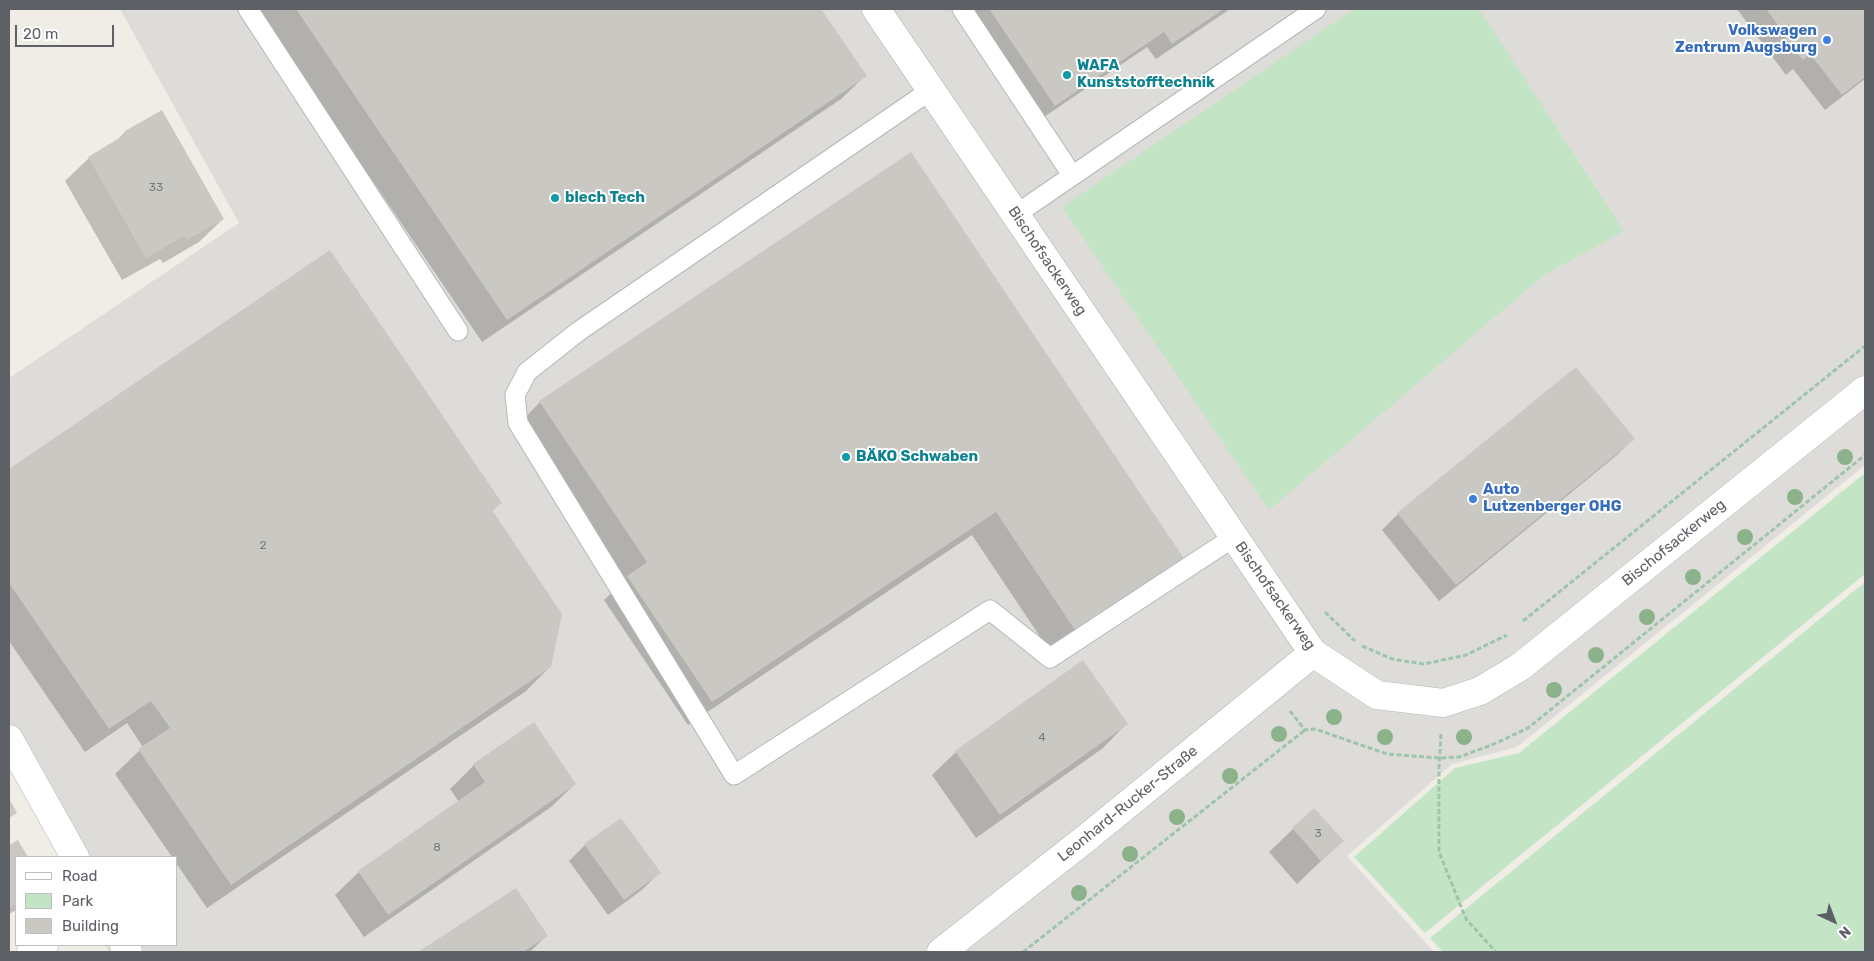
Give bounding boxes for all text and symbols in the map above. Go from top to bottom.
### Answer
scale bar [18,15,116,47]
place label: Volkswagen Zentrum Augsburg [1675,22,1817,57]
text: 20 m [23,25,58,43]
marker: Volkswagen Zentrum Augsburg [1821,34,1833,46]
place label: WAFA Kunststofftechnik [1077,57,1215,92]
marker: WAFA Kunststofftechnik [1061,69,1073,81]
house number: 33 [149,181,163,195]
place label: blech Tech [565,189,645,207]
marker: blech Tech [549,192,561,204]
street label: Bischofsackerweg [1004,203,1090,319]
place label: BÄKO Schwaben [856,448,978,466]
marker: BÄKO Schwaben [840,451,852,463]
place label: Auto Lutzenberger OHG [1483,481,1621,516]
marker: Auto Lutzenberger OHG [1467,493,1479,505]
street label: Bischofsackerweg [1619,496,1729,590]
street label: Bischofsackerweg [1231,538,1319,654]
house number: 2 [259,539,267,553]
house number: 4 [1038,731,1046,745]
street label: Leonhard-Rucker-Straße [1054,742,1202,866]
house number: 3 [1314,827,1322,841]
house number: 8 [433,841,441,855]
legend [15,856,178,946]
text: Road [62,867,98,885]
text: Park [62,892,93,910]
north arrow [1809,896,1859,946]
text: Building [62,917,119,935]
text: N [1835,923,1854,942]

